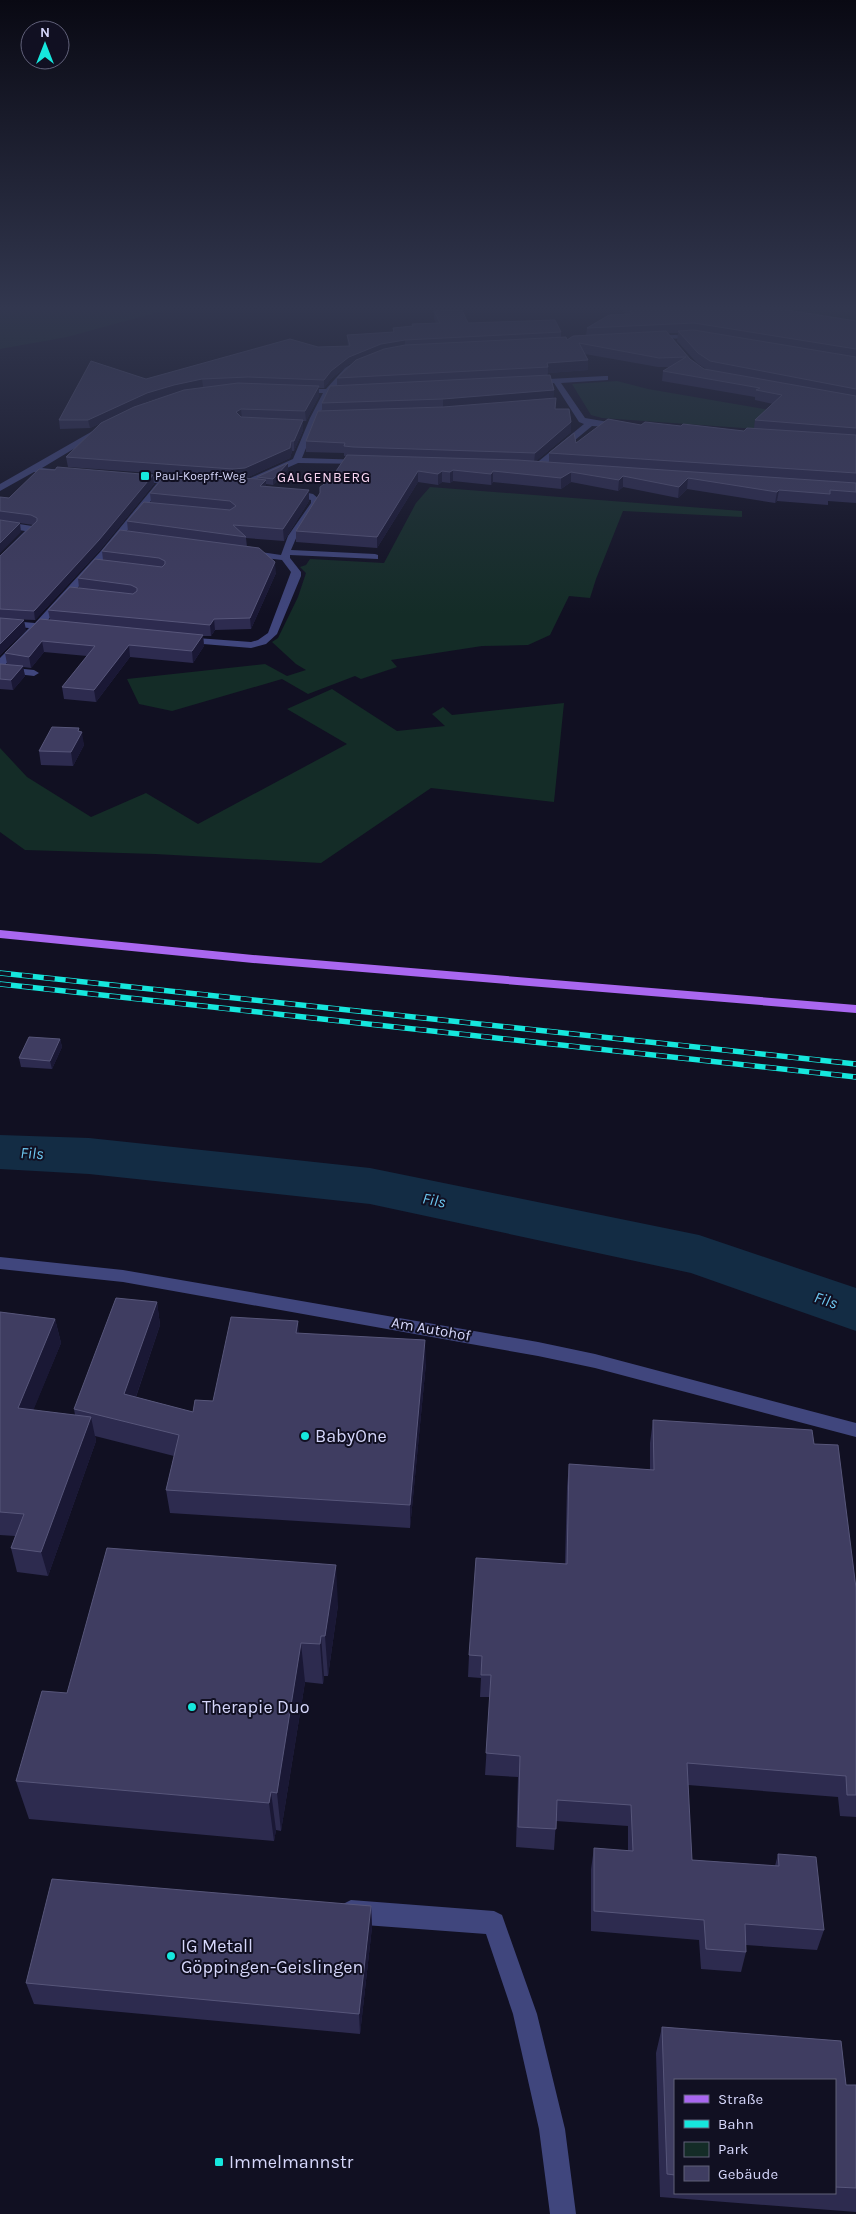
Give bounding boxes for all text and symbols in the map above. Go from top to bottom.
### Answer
north arrow [20,20,70,70]
text: N [40,24,50,41]
place label: Paul-Koepff-Weg [155,469,246,483]
district label: GALGENBERG [277,469,371,486]
marker: Paul-Koepff-Weg [139,470,151,482]
water label: Fils [20,1143,45,1163]
water label: Fils [421,1188,448,1212]
water label: Fils [812,1287,841,1313]
street label: Am Autohof [390,1313,473,1345]
place label: BabyOne [315,1425,387,1447]
marker: BabyOne [299,1430,311,1442]
place label: Therapie Duo [202,1696,310,1718]
marker: Therapie Duo [186,1701,198,1713]
place label: IG Metall Göppingen-Geislingen [181,1935,363,1978]
marker: IG Metall Göppingen-Geislingen [165,1950,177,1962]
legend [674,2079,836,2194]
text: Straße [718,2090,763,2108]
text: Bahn [718,2115,754,2133]
text: Park [718,2140,748,2158]
place label: Immelmannstr [229,2151,354,2173]
marker: Immelmannstr [213,2156,225,2168]
text: Gebäude [718,2165,778,2183]

